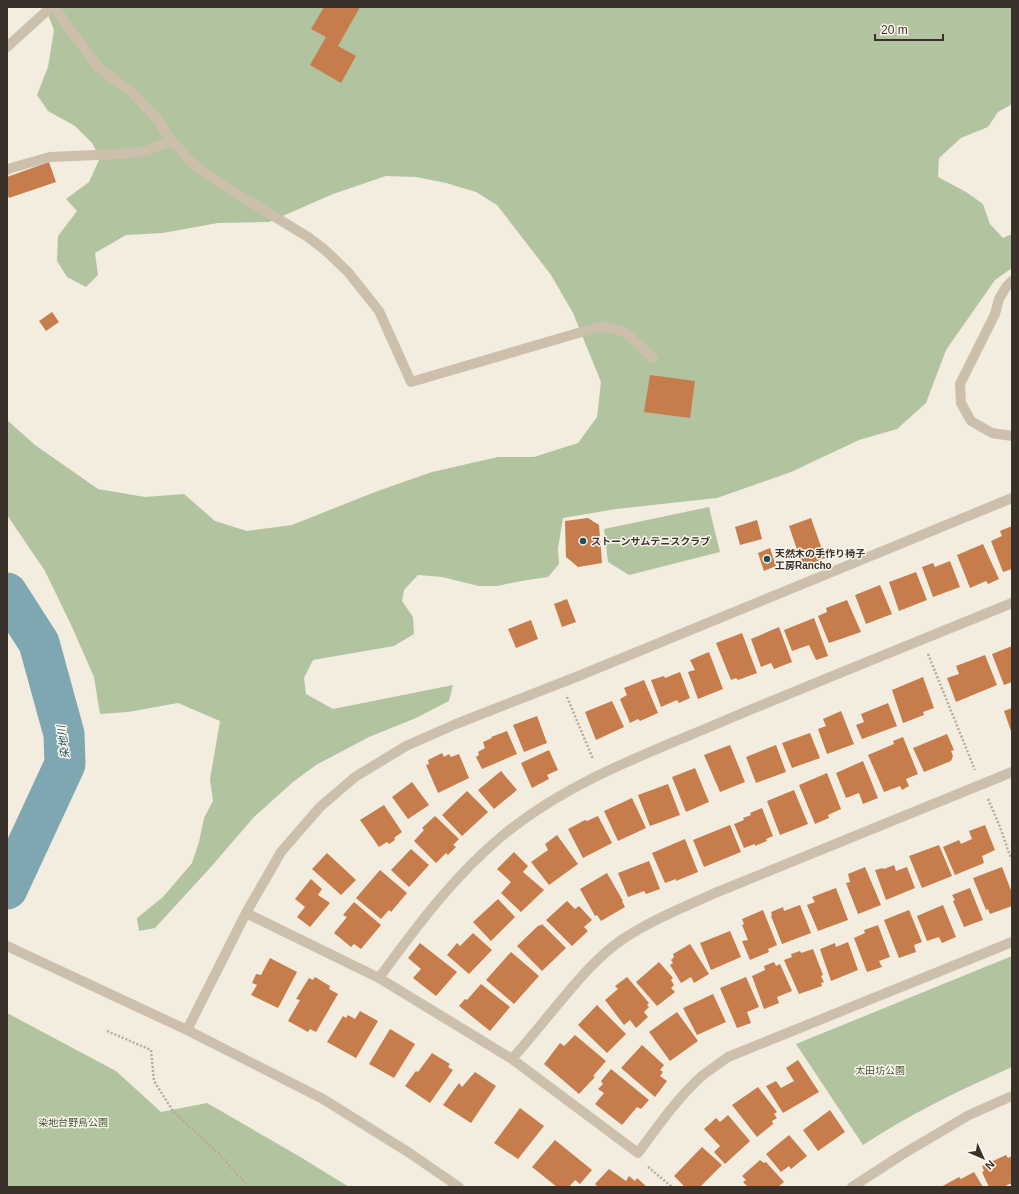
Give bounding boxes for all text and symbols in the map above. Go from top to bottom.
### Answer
scale bar [875,16,943,42]
text: 20 m [881,23,908,37]
marker: ストーンサムテニスクラブ [578,536,588,546]
place label: ストーンサムテニスクラブ [591,536,710,547]
place label: 天然木の手作り椅子 工房Rancho [775,548,865,571]
marker: 天然木の手作り椅子 工房Rancho [762,554,772,564]
water label: 染地川 [55,724,71,759]
park label: 太田坊公園 [855,1065,905,1076]
park label: 染地台野鳥公園 [38,1117,108,1128]
north arrow [963,1138,1003,1178]
text: N [983,1158,997,1172]

